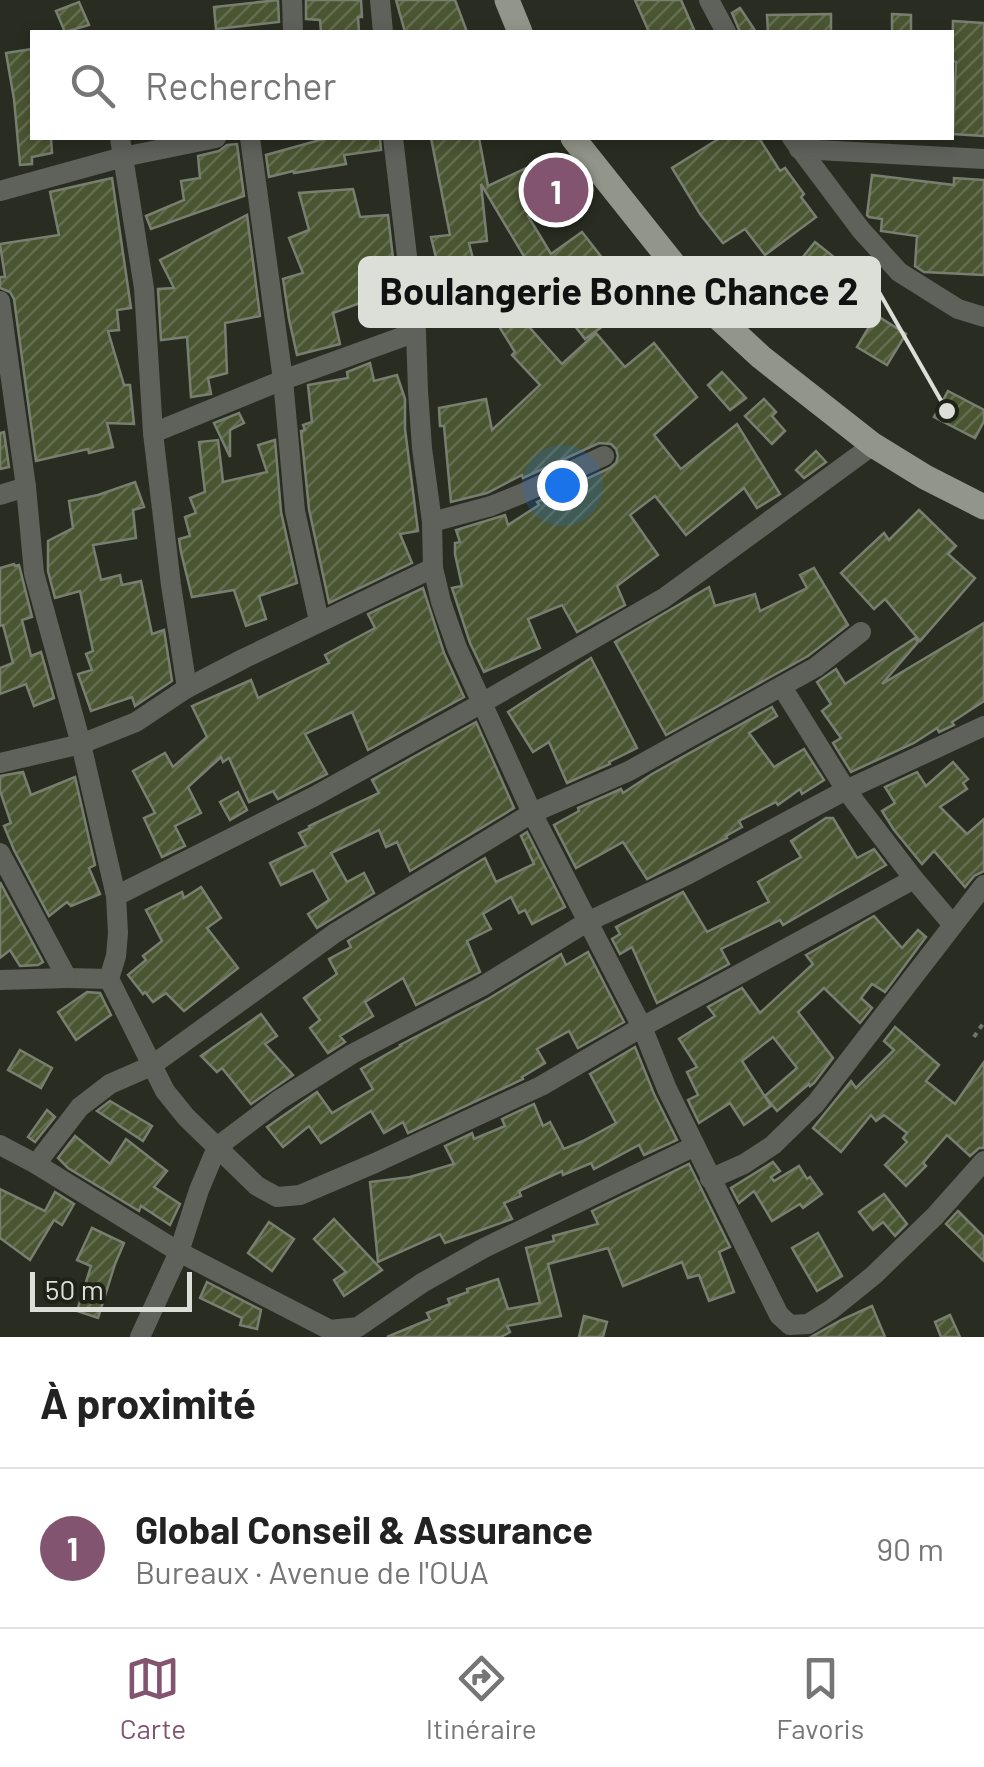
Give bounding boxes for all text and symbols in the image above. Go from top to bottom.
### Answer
search box [30,30,954,140]
icon: search [65,58,120,113]
text: Rechercher [145,62,336,108]
pin: 1 [524,152,588,228]
callout: Boulangerie Bonne Chance 2 [360,258,879,326]
text: Boulangerie Bonne Chance 2 [380,267,859,313]
your location [537,460,588,511]
scale bar [30,1267,192,1312]
text: 50 m [45,1272,104,1306]
text: À proximité [40,1377,256,1427]
text: Global Conseil & Assurance [135,1506,593,1552]
text: 1 [67,1529,78,1567]
text: 90 m [876,1529,944,1567]
text: Bureaux · Avenue de l'OUA [135,1552,489,1590]
tab: Carte [120,1651,186,1745]
tab: Itinéraire [426,1651,537,1745]
tab: Favoris [776,1651,864,1745]

